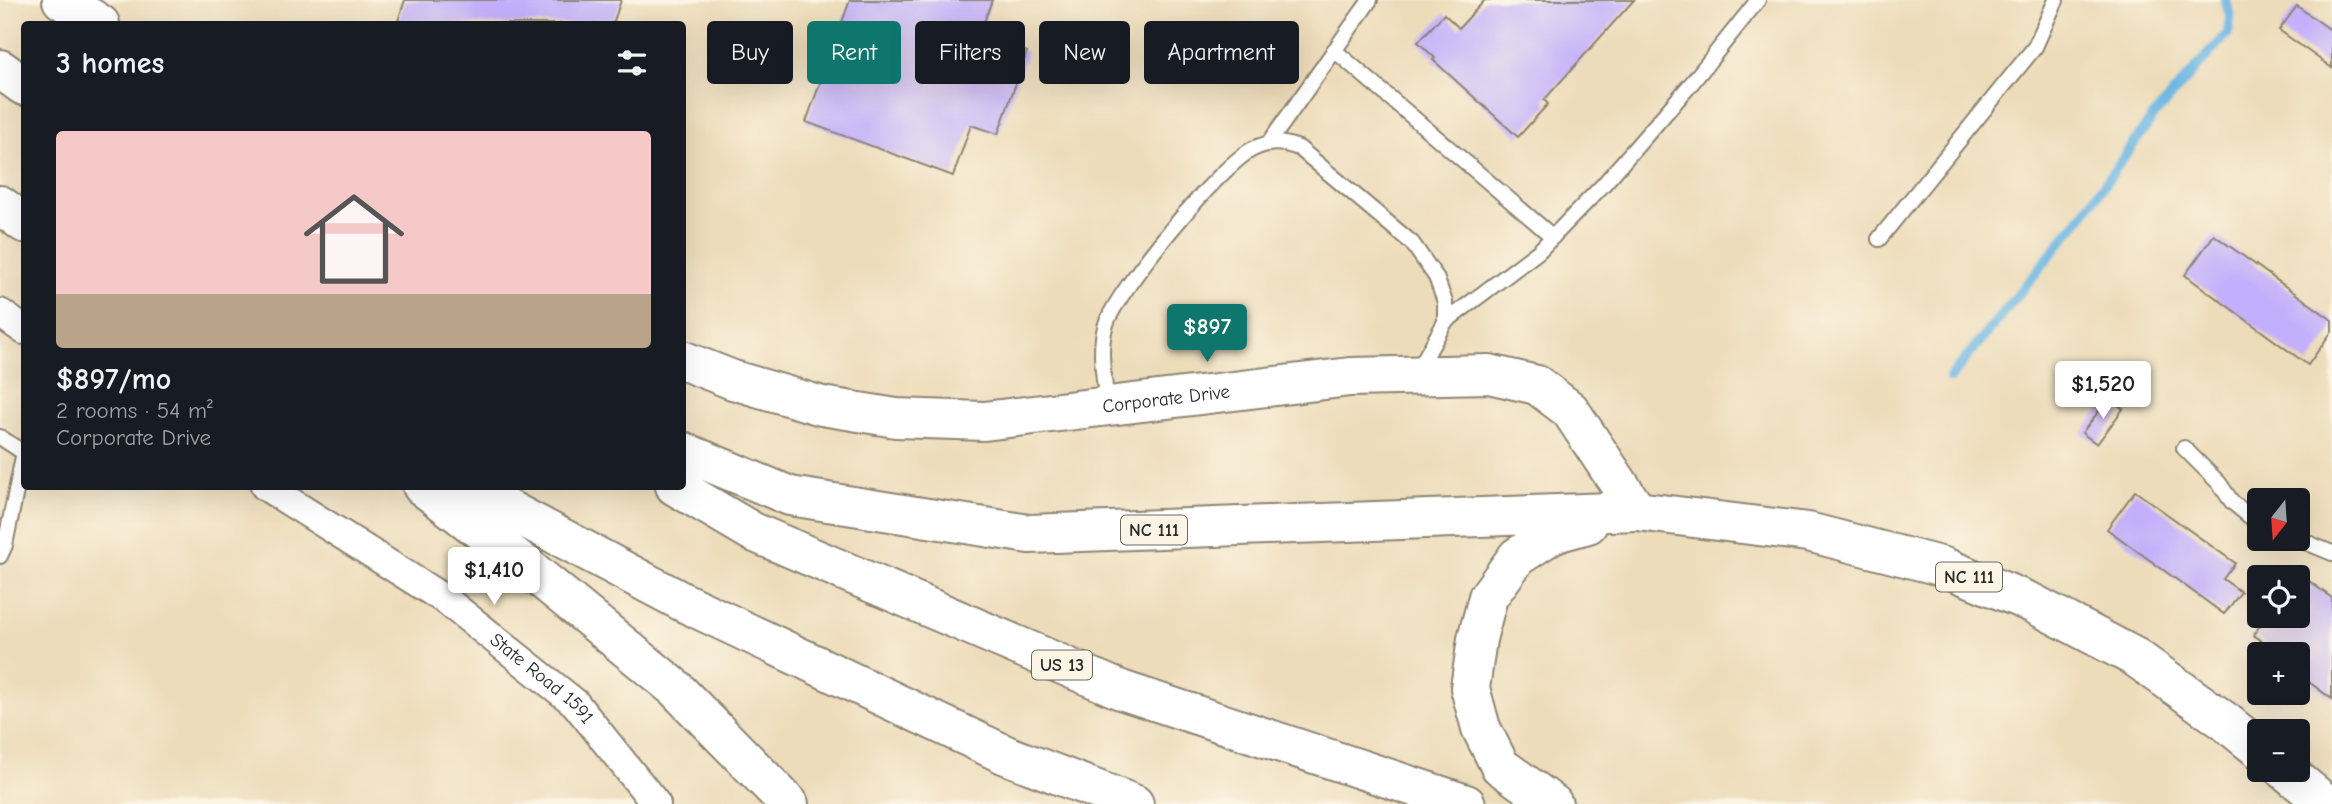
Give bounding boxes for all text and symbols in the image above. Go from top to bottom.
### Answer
chip: Buy [707,21,793,84]
chip: Rent [807,21,901,84]
chip: Filters [915,21,1025,84]
chip: New [1039,21,1130,84]
chip: Apartment [1144,21,1299,84]
icon: filters [613,44,651,82]
text: 3 homes [56,46,164,81]
icon: home [291,176,417,302]
pin: $897 [1166,304,1248,364]
text: $897 [1183,313,1231,340]
text: $897/mo [56,362,171,397]
pin: $1,520 [2046,362,2160,421]
text: $1,520 [2071,370,2135,397]
street label: Corporate Drive [1101,381,1231,418]
text: 2 rooms · 54 m² [56,397,213,424]
text: Corporate Drive [56,424,211,451]
north arrow [2247,488,2310,551]
map controls [2247,488,2310,782]
road number: NC 111 [1121,516,1187,544]
pin: $1,410 [437,548,551,607]
text: $1,410 [464,556,524,583]
road number: NC 111 [1936,562,2002,592]
button: locate [2247,565,2310,628]
street label: State Road 1591 [486,629,598,728]
button: + [2247,642,2310,705]
road number: US 13 [1032,650,1092,680]
button: − [2247,719,2310,782]

